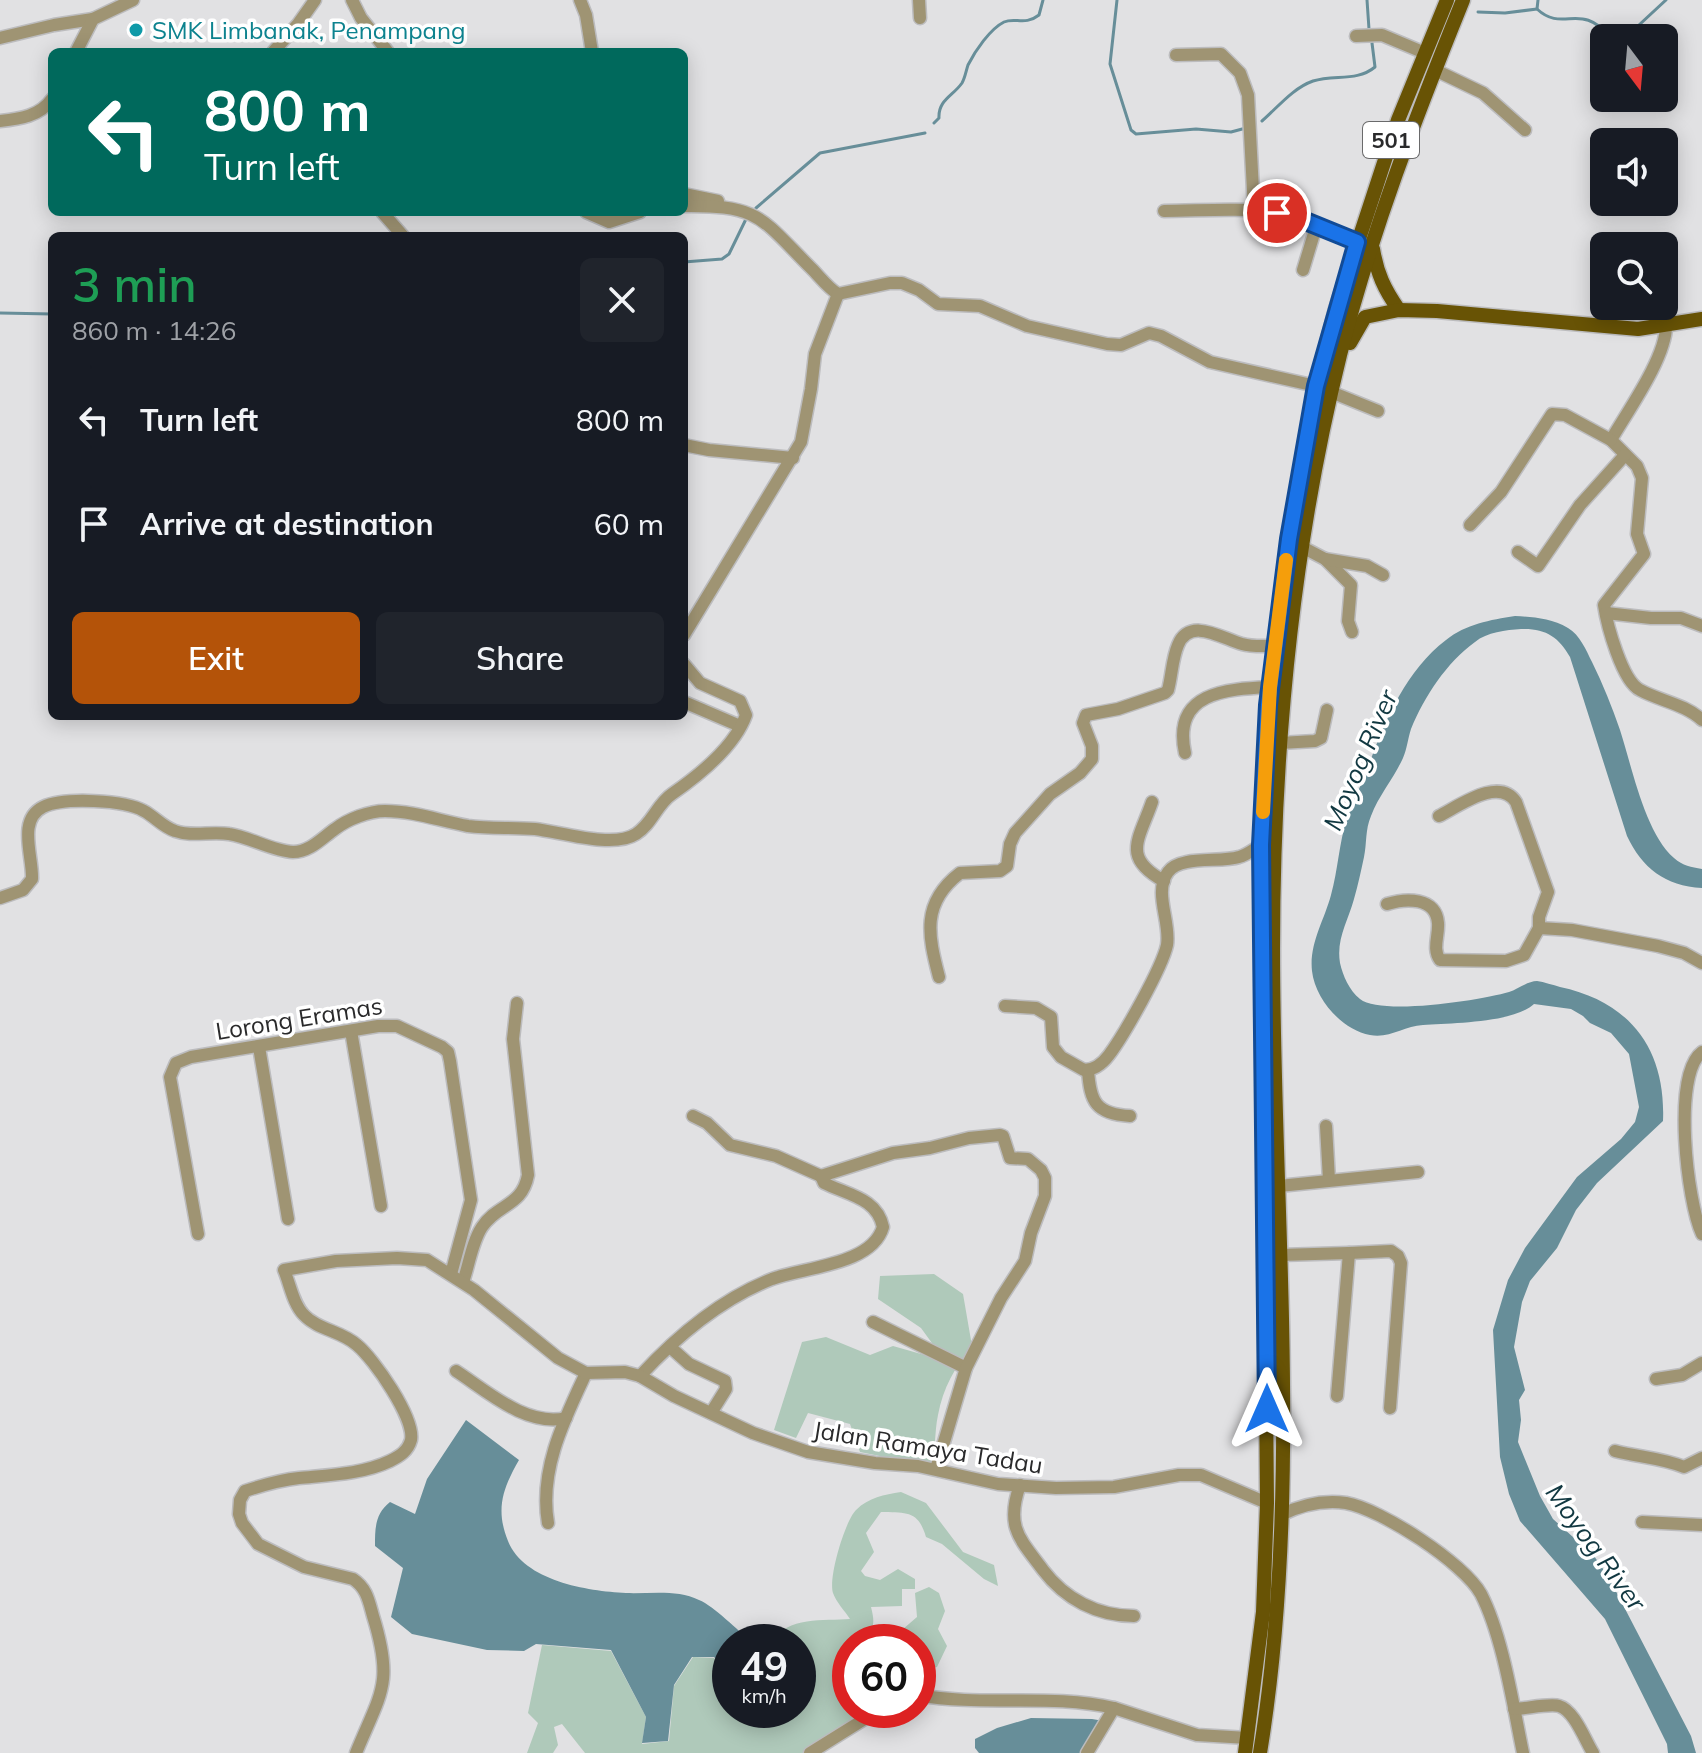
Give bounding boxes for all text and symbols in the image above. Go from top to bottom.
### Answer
place label: SMK Limbanak, Penampang [152,15,466,45]
marker: SMK Limbanak, Penampang [127,21,145,39]
north arrow [1590,24,1678,112]
map controls [1590,24,1678,320]
text: 800 m [204,75,371,145]
icon: left [72,80,176,184]
road number: 501 [1363,122,1419,158]
button: sound [1590,128,1678,216]
text: Turn left [204,144,340,189]
pin [1243,179,1311,247]
icon: arrive [1255,191,1299,235]
button: search [1590,232,1678,320]
text: 3 min [72,254,197,314]
button: close [580,258,664,342]
text: 860 m · 14:26 [72,314,236,347]
icon: left [72,398,116,442]
text: Turn left [140,401,258,439]
text: 800 m [576,401,664,439]
icon: arrive [72,502,116,546]
text: Arrive at destination [140,505,434,543]
text: 60 m [594,505,664,543]
button: Exit [72,612,360,704]
button: Share [376,612,664,704]
water label: Moyog River [1316,683,1405,835]
street label: Lorong Eramas [214,990,384,1046]
position arrow [1225,1367,1309,1451]
street label: Jalan Ramaya Tadau [811,1414,1045,1480]
water label: Moyog River [1539,1477,1654,1618]
speed limit sign: 60 [832,1624,936,1728]
text: 49 [740,1641,788,1691]
text: km/h [741,1683,787,1708]

